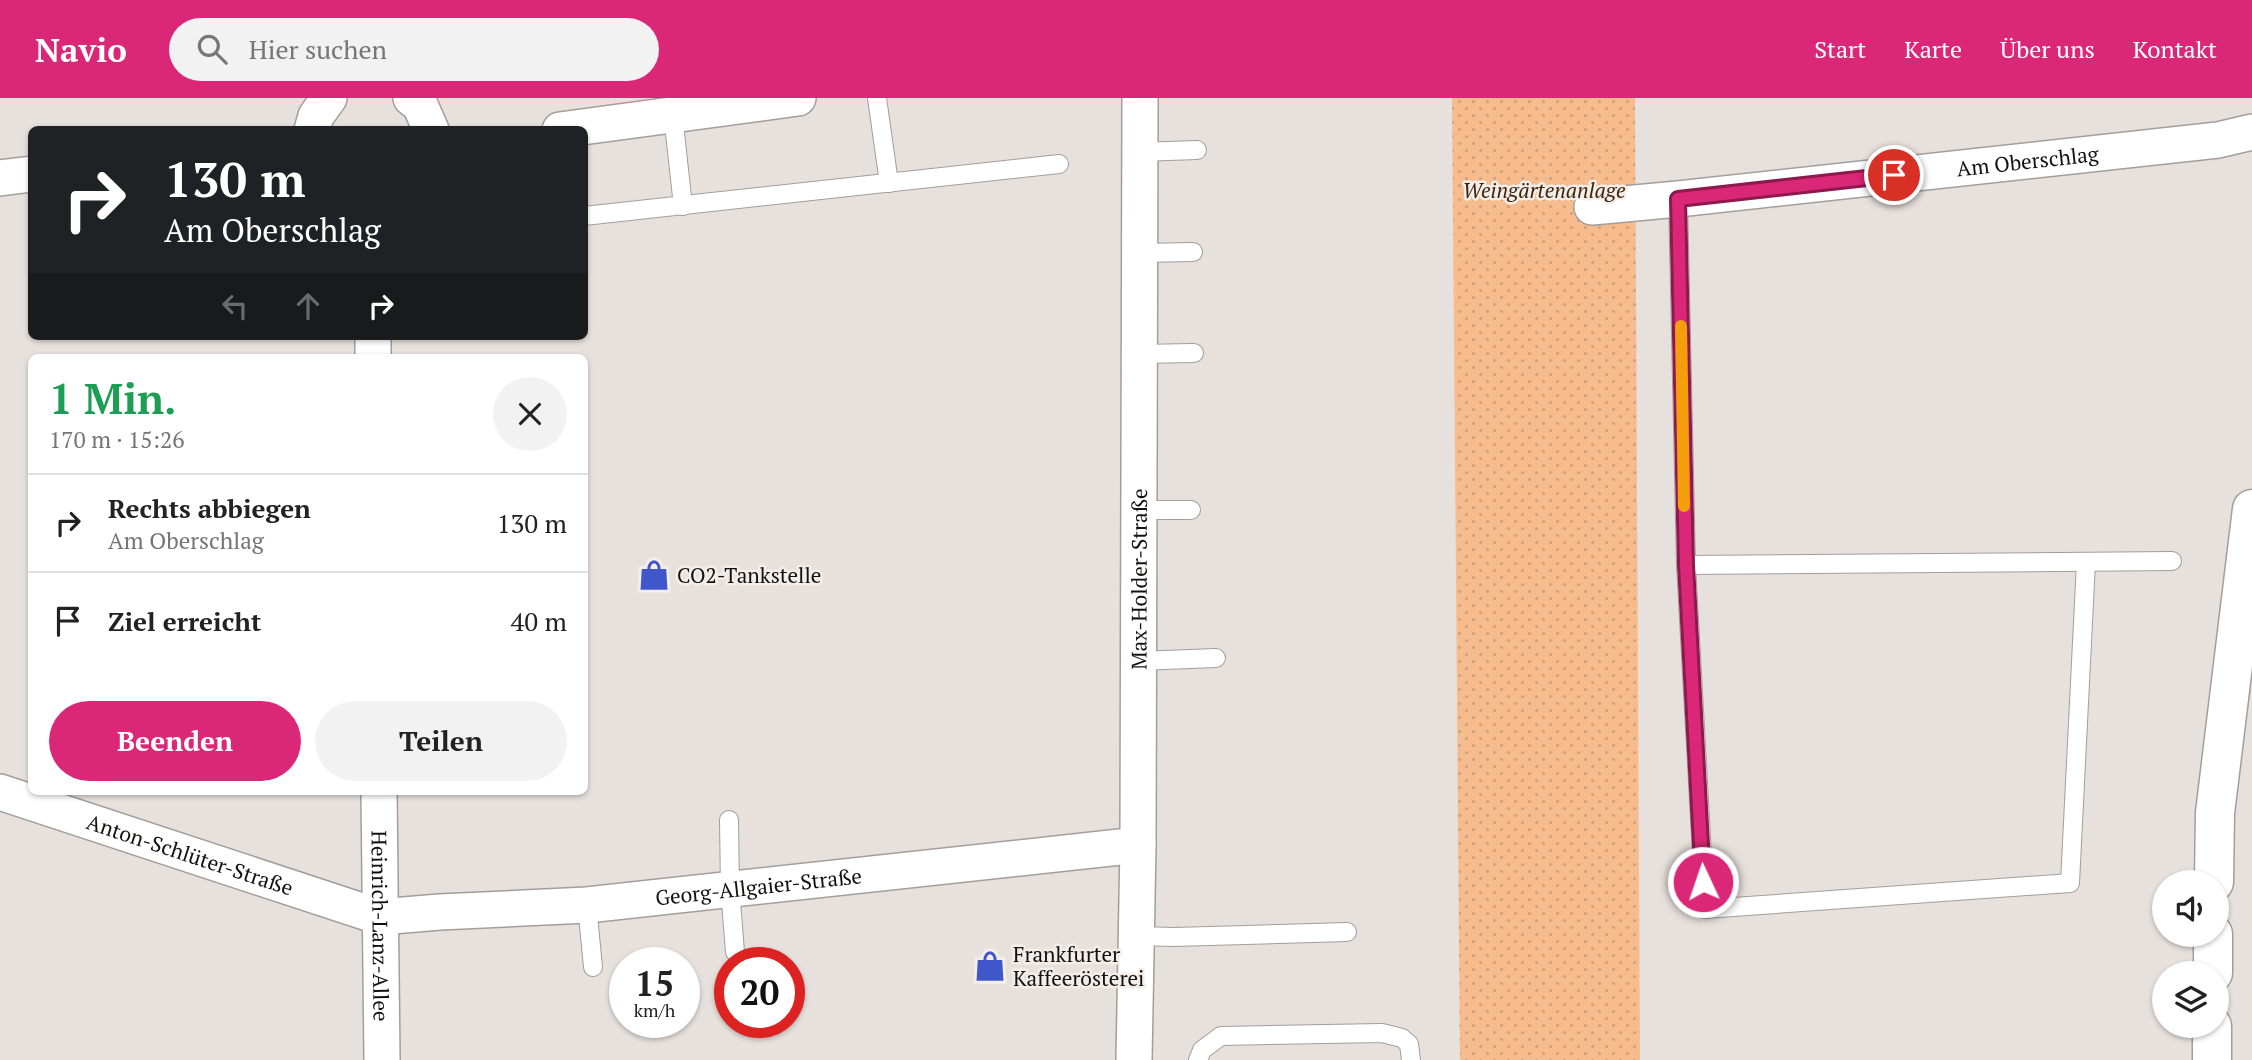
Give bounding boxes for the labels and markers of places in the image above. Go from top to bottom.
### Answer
pin [1864,145,1924,205]
shop icon: CO2-Tankstelle [637,558,671,592]
place label: CO2-Tankstelle [677,561,821,589]
place label: Frankfurter Kaffeerösterei [1013,940,1144,992]
shop icon: Frankfurter Kaffeerösterei [973,949,1007,983]

